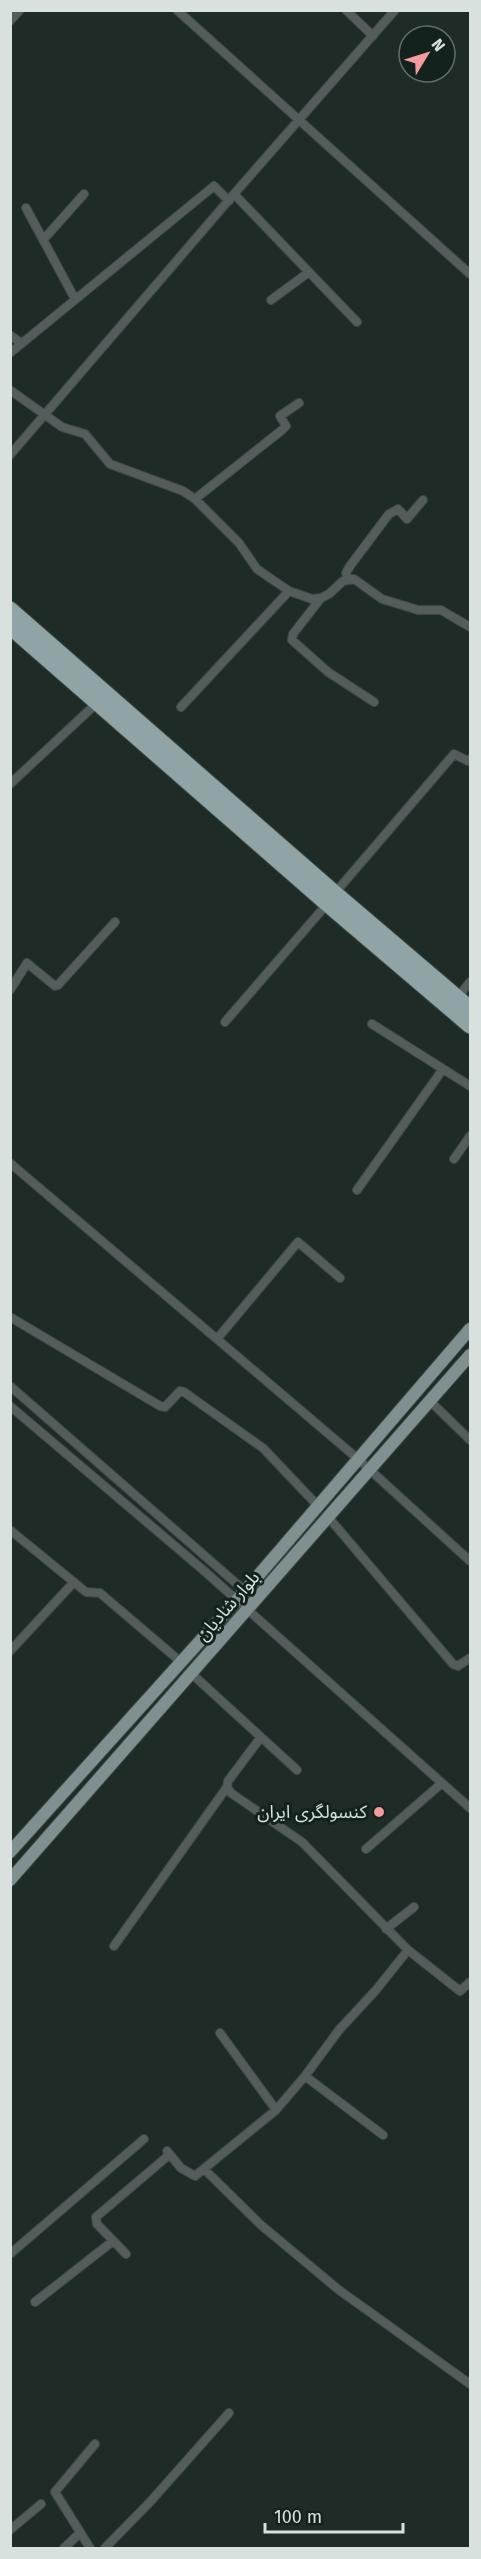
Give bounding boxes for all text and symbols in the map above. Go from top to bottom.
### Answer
north arrow [397,24,457,84]
text: N [428,35,449,55]
street label: بلوار شادیان [192,1567,264,1645]
place label: کنسولگری ایران [257,1801,368,1823]
marker: کنسولگری ایران [372,1805,386,1819]
scale bar [265,2496,403,2534]
text: 100 m [274,2506,322,2528]

